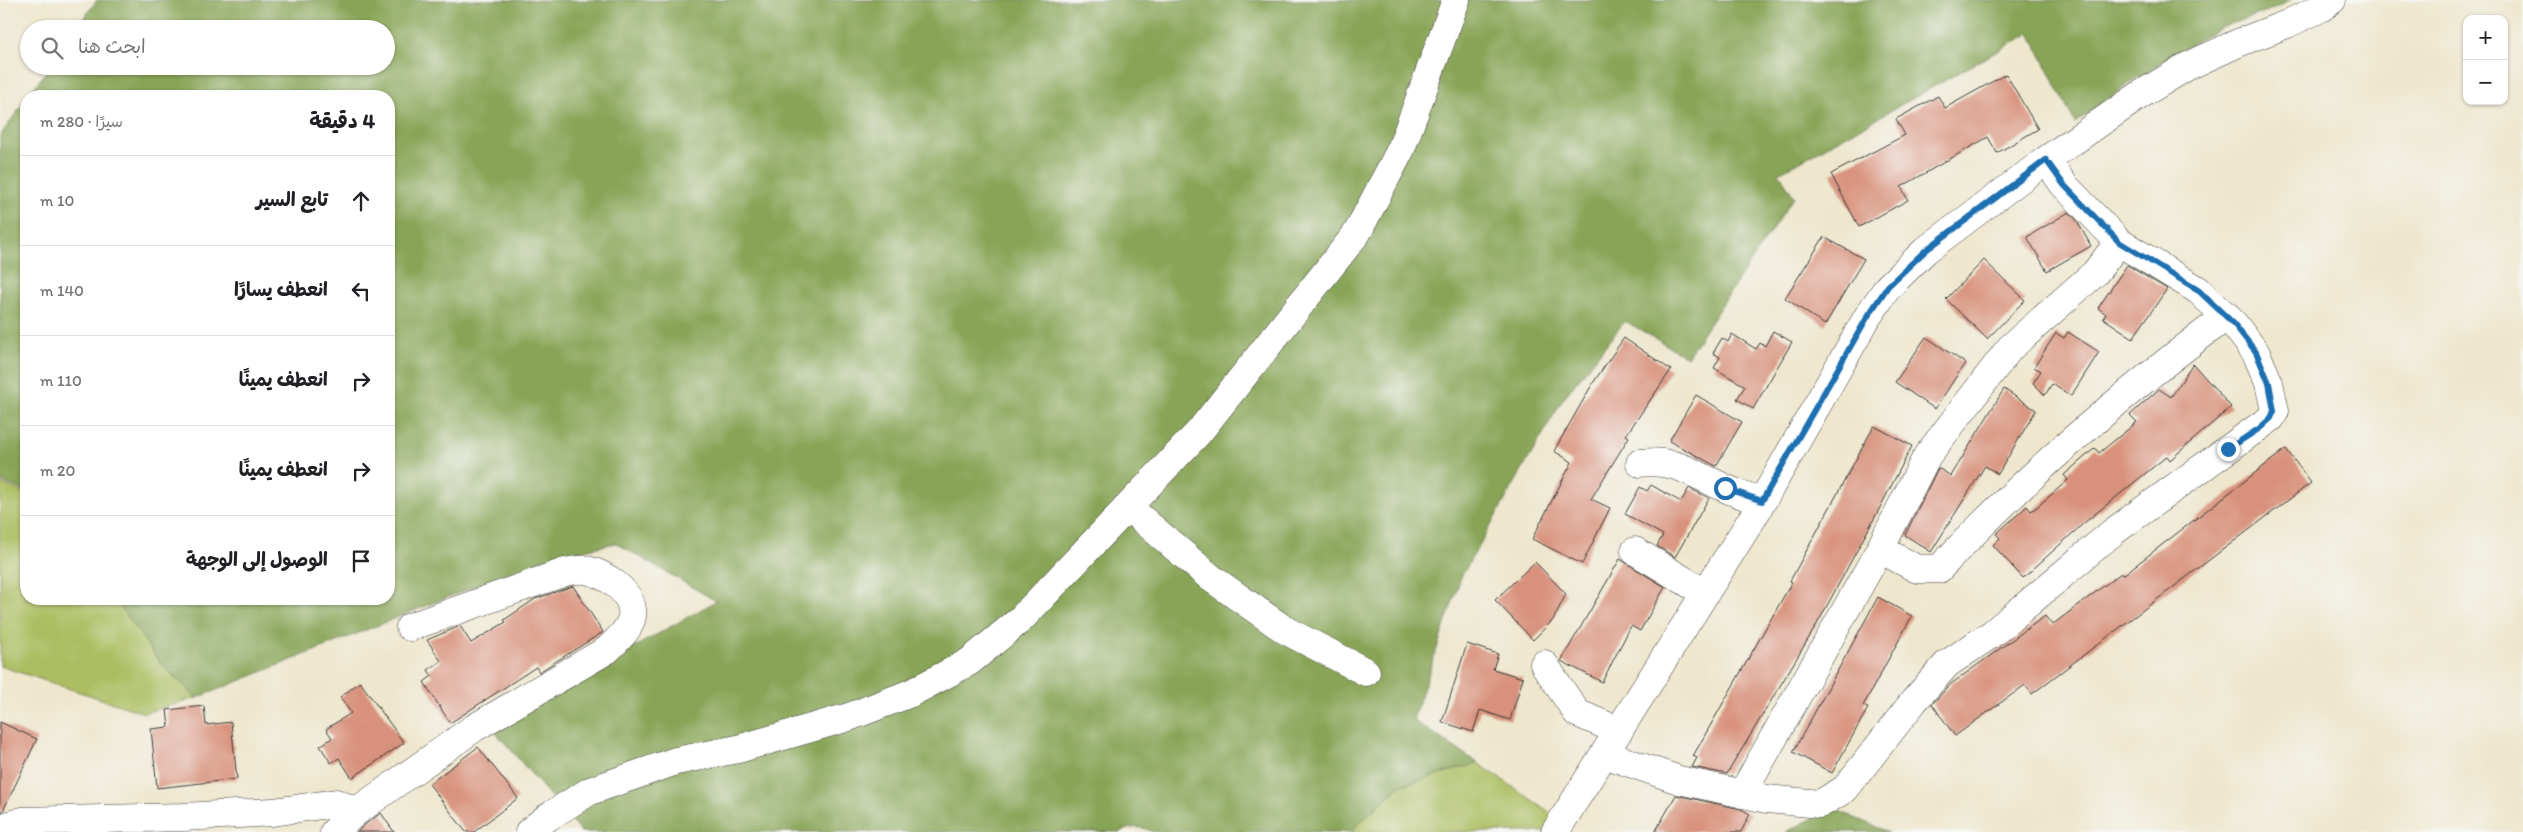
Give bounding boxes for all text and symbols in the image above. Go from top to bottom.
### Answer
map controls [2463,15,2508,105]
button: + [2463,15,2508,60]
search box [20,20,395,75]
icon: search [38,34,66,62]
text: ابحث هنا [78,35,146,58]
button: − [2463,60,2508,105]
text: 4 دقيقة [309,108,375,133]
text: سيرًا · 280 m [40,112,123,131]
icon: ahead [347,187,375,215]
text: تابع السير [256,188,328,211]
text: 10 m [40,191,74,210]
icon: left [347,277,375,305]
text: انعطف يسارًا [234,278,328,301]
text: 140 m [40,281,84,300]
icon: right [347,367,375,395]
text: انعطف يمينًا [239,368,328,391]
text: 110 m [40,371,82,390]
route end [2217,438,2240,461]
icon: right [347,457,375,485]
text: انعطف يمينًا [239,458,328,481]
text: 20 m [40,461,75,480]
route start [1714,477,1737,500]
icon: arrive [347,547,375,575]
text: الوصول إلى الوجهة [186,548,328,571]

